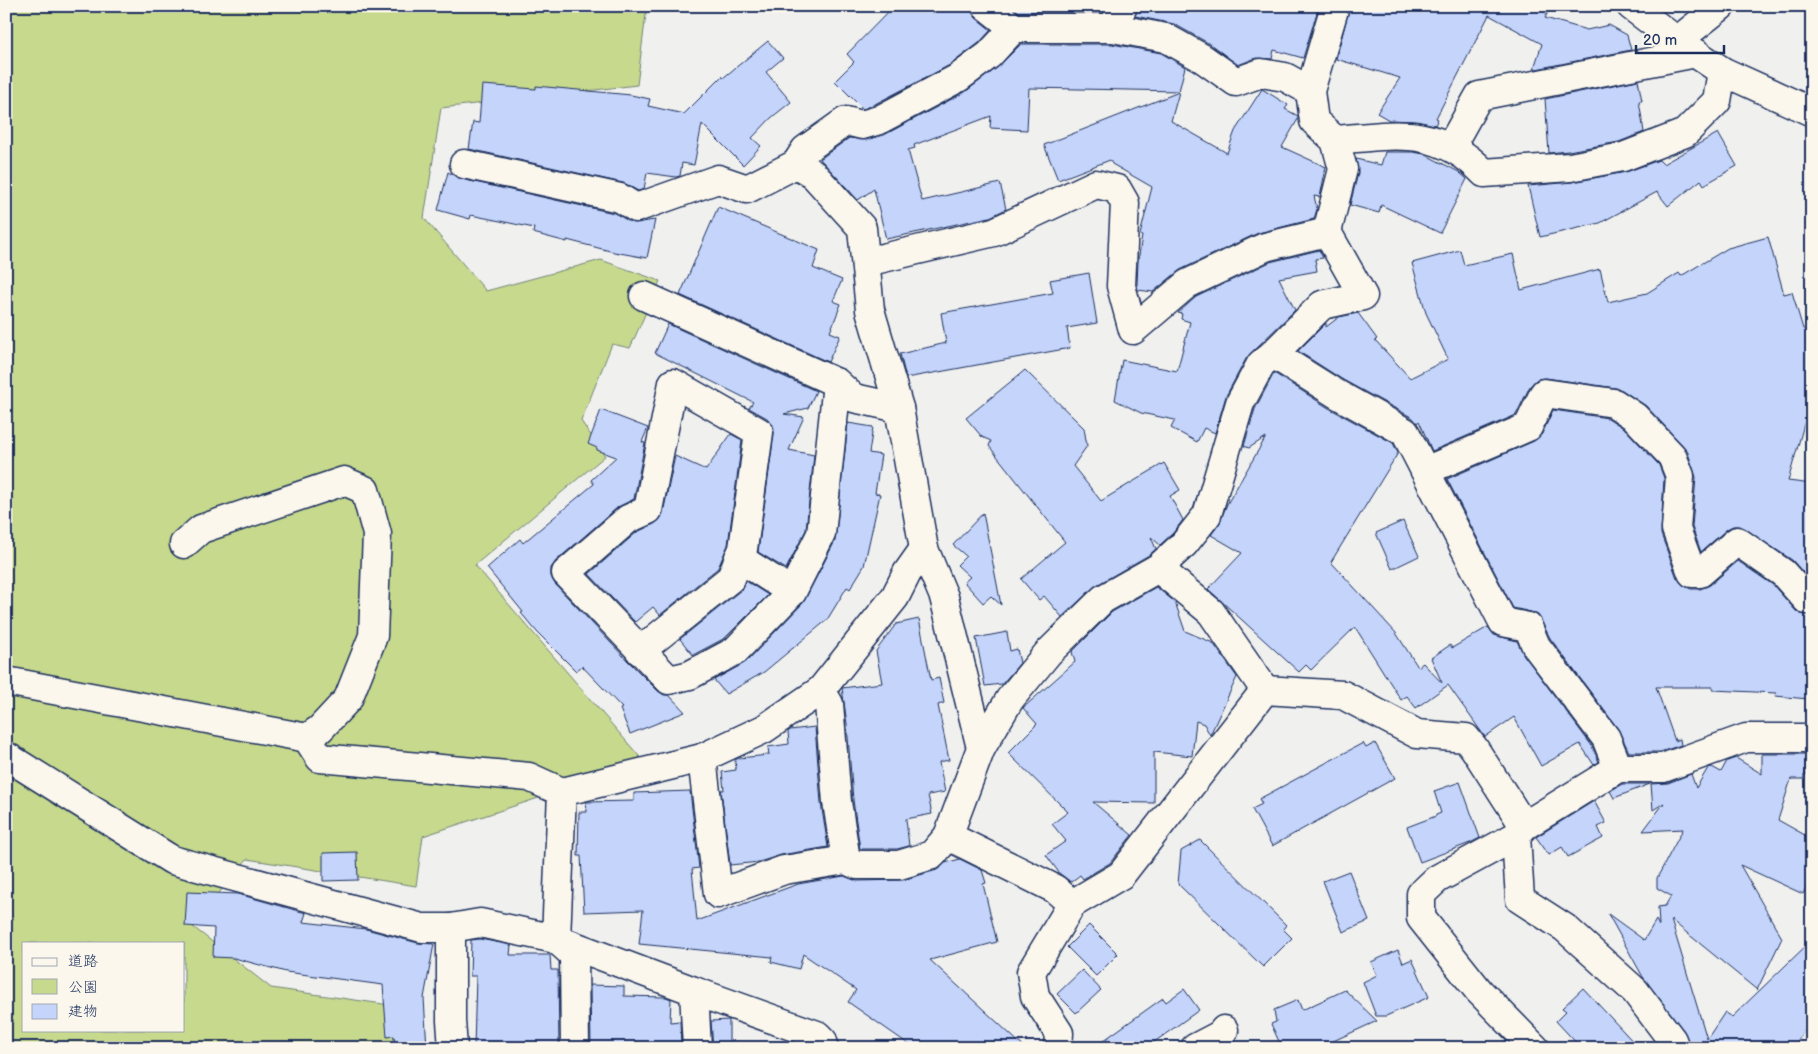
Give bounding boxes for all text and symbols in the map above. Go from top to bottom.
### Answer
scale bar [1636,22,1723,54]
text: 20 m [1643,31,1677,50]
legend [22,942,185,1032]
text: 道路 [68,952,98,971]
text: 公園 [68,978,98,997]
text: 建物 [68,1002,98,1021]

